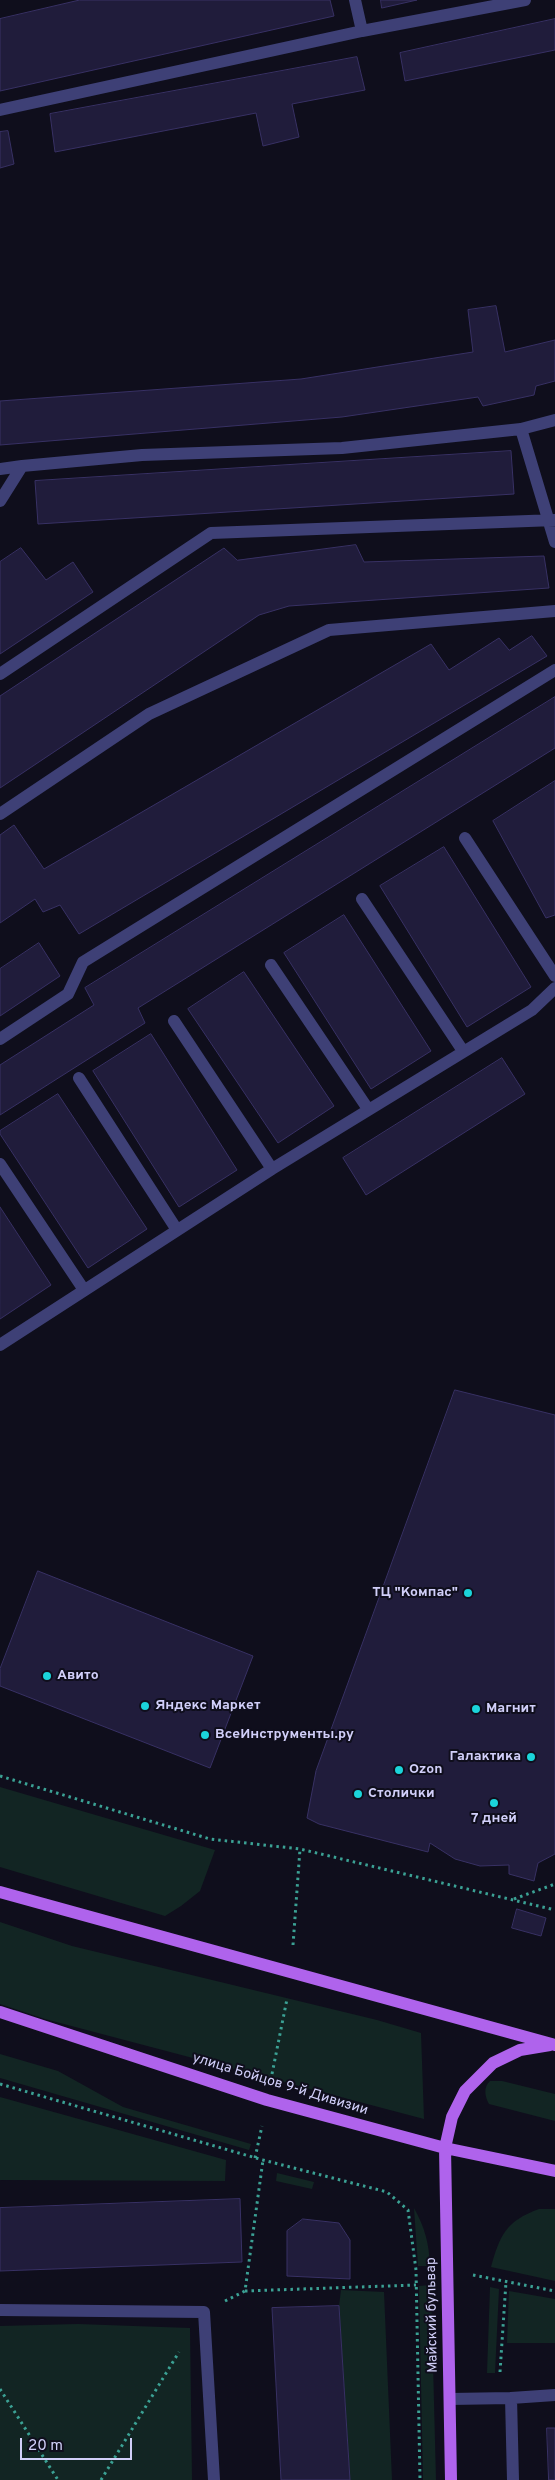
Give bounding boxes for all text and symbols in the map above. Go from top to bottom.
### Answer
place label: ТЦ "Компас" [372,1585,458,1601]
marker: ТЦ "Компас" [462,1587,474,1599]
place label: Авито [57,1668,99,1684]
marker: Авито [41,1670,53,1682]
place label: Яндекс Маркет [155,1698,260,1714]
marker: Яндекс Маркет [139,1700,151,1712]
place label: Магнит [486,1701,536,1717]
marker: Магнит [470,1703,482,1715]
place label: ВсеИнструменты.ру [215,1727,354,1743]
marker: ВсеИнструменты.ру [199,1729,211,1741]
place label: Галактика [449,1749,521,1765]
marker: Галактика [525,1751,537,1763]
place label: Ozon [409,1762,442,1778]
marker: Ozon [393,1764,405,1776]
place label: Столички [368,1786,435,1802]
marker: Столички [352,1788,364,1800]
marker: 7 дней [488,1797,500,1809]
place label: 7 дней [471,1811,517,1827]
street label: улица Бойцов 9-й Дивизии [190,2050,370,2120]
street label: Майский бульвар [424,2257,442,2373]
scale bar [22,2428,135,2460]
text: 20 m [28,2437,63,2456]

